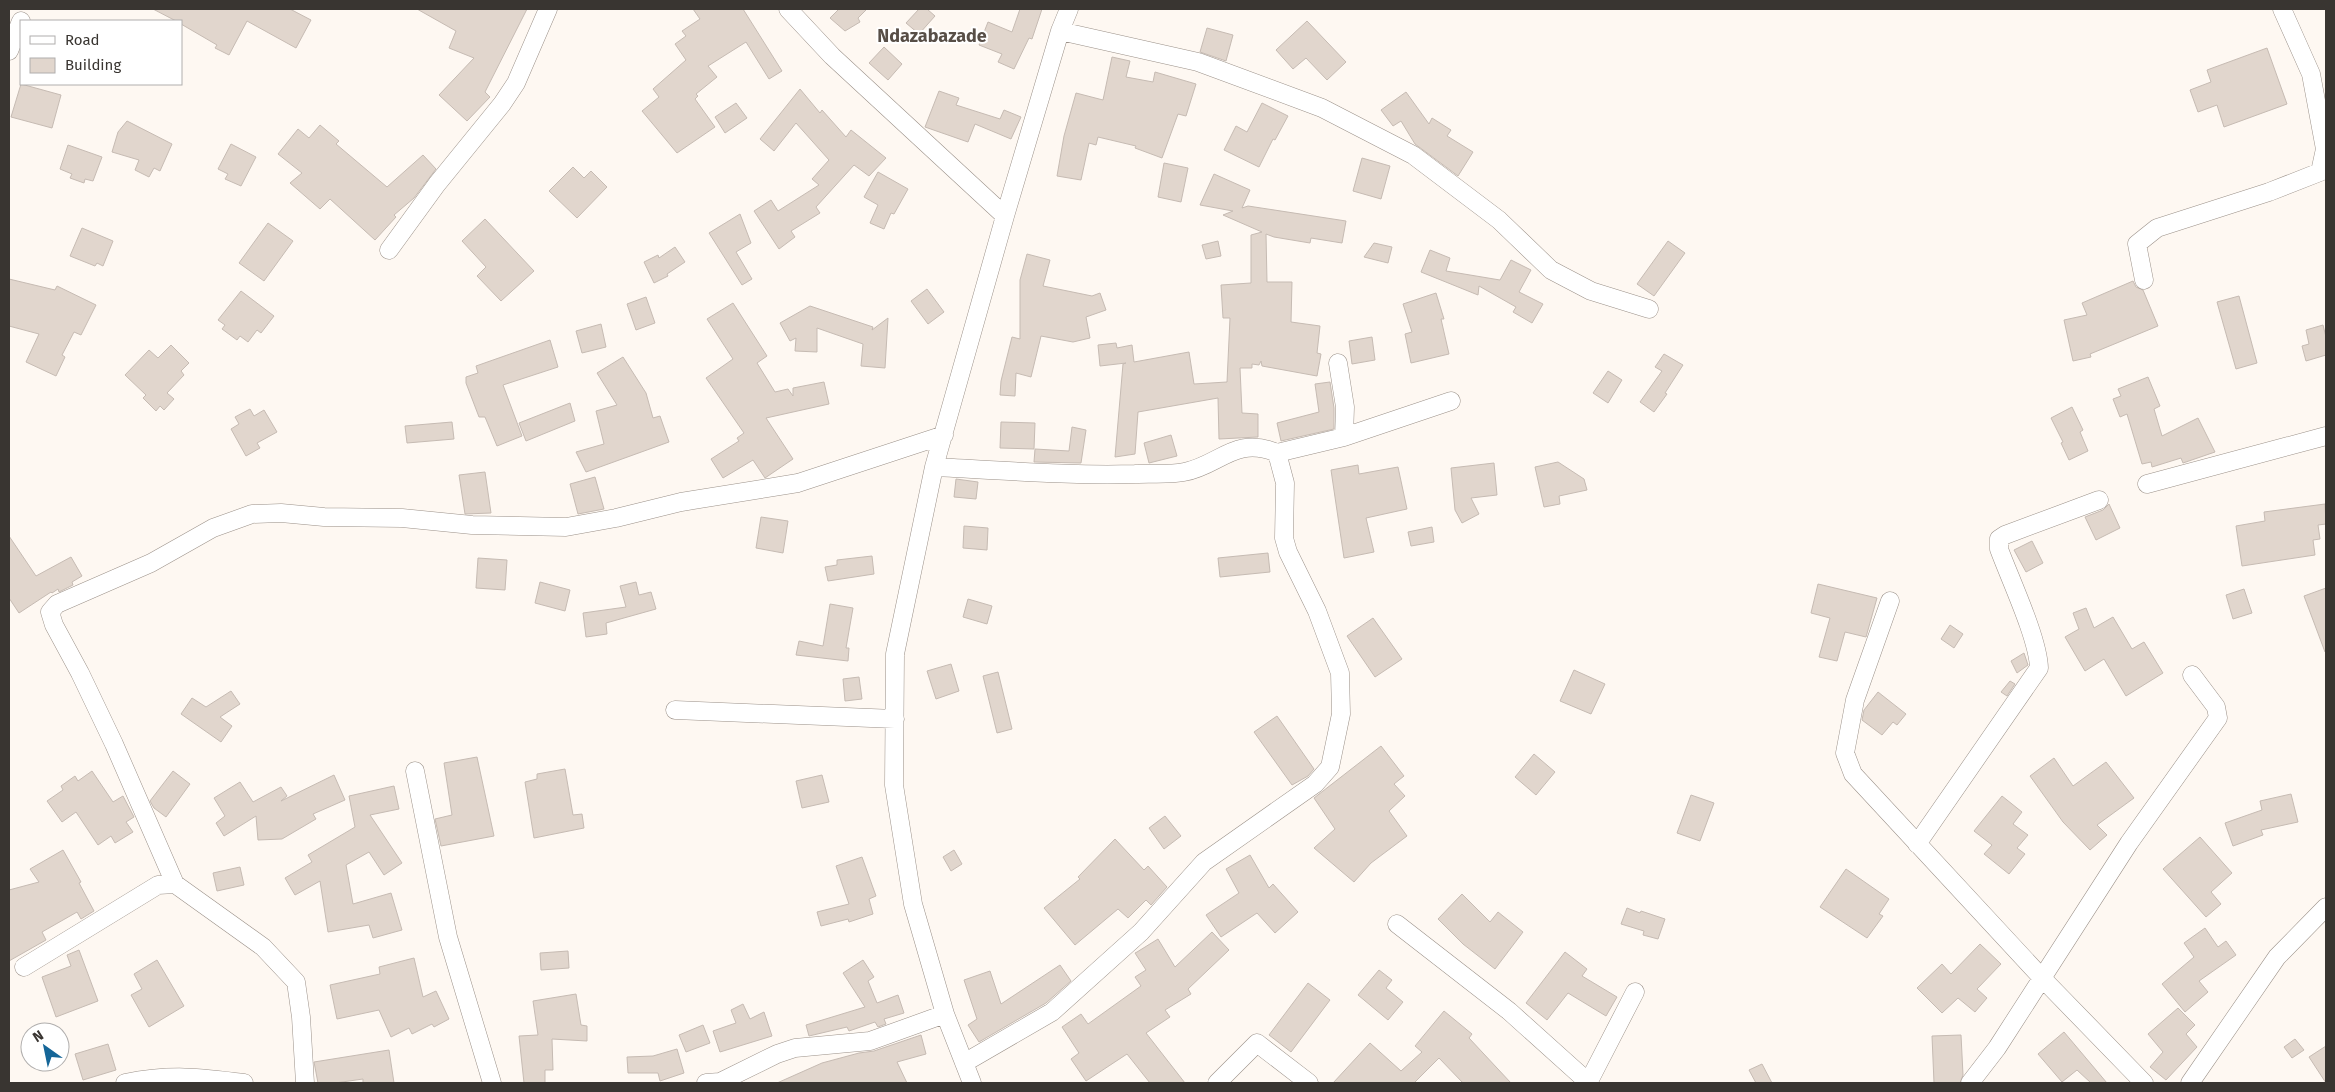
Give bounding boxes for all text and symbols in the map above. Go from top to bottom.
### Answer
legend [20,20,182,85]
district label: Ndazabazade [877,25,987,47]
text: Road [65,31,100,49]
text: Building [65,56,121,74]
north arrow [20,1022,70,1072]
text: N [30,1027,47,1046]

